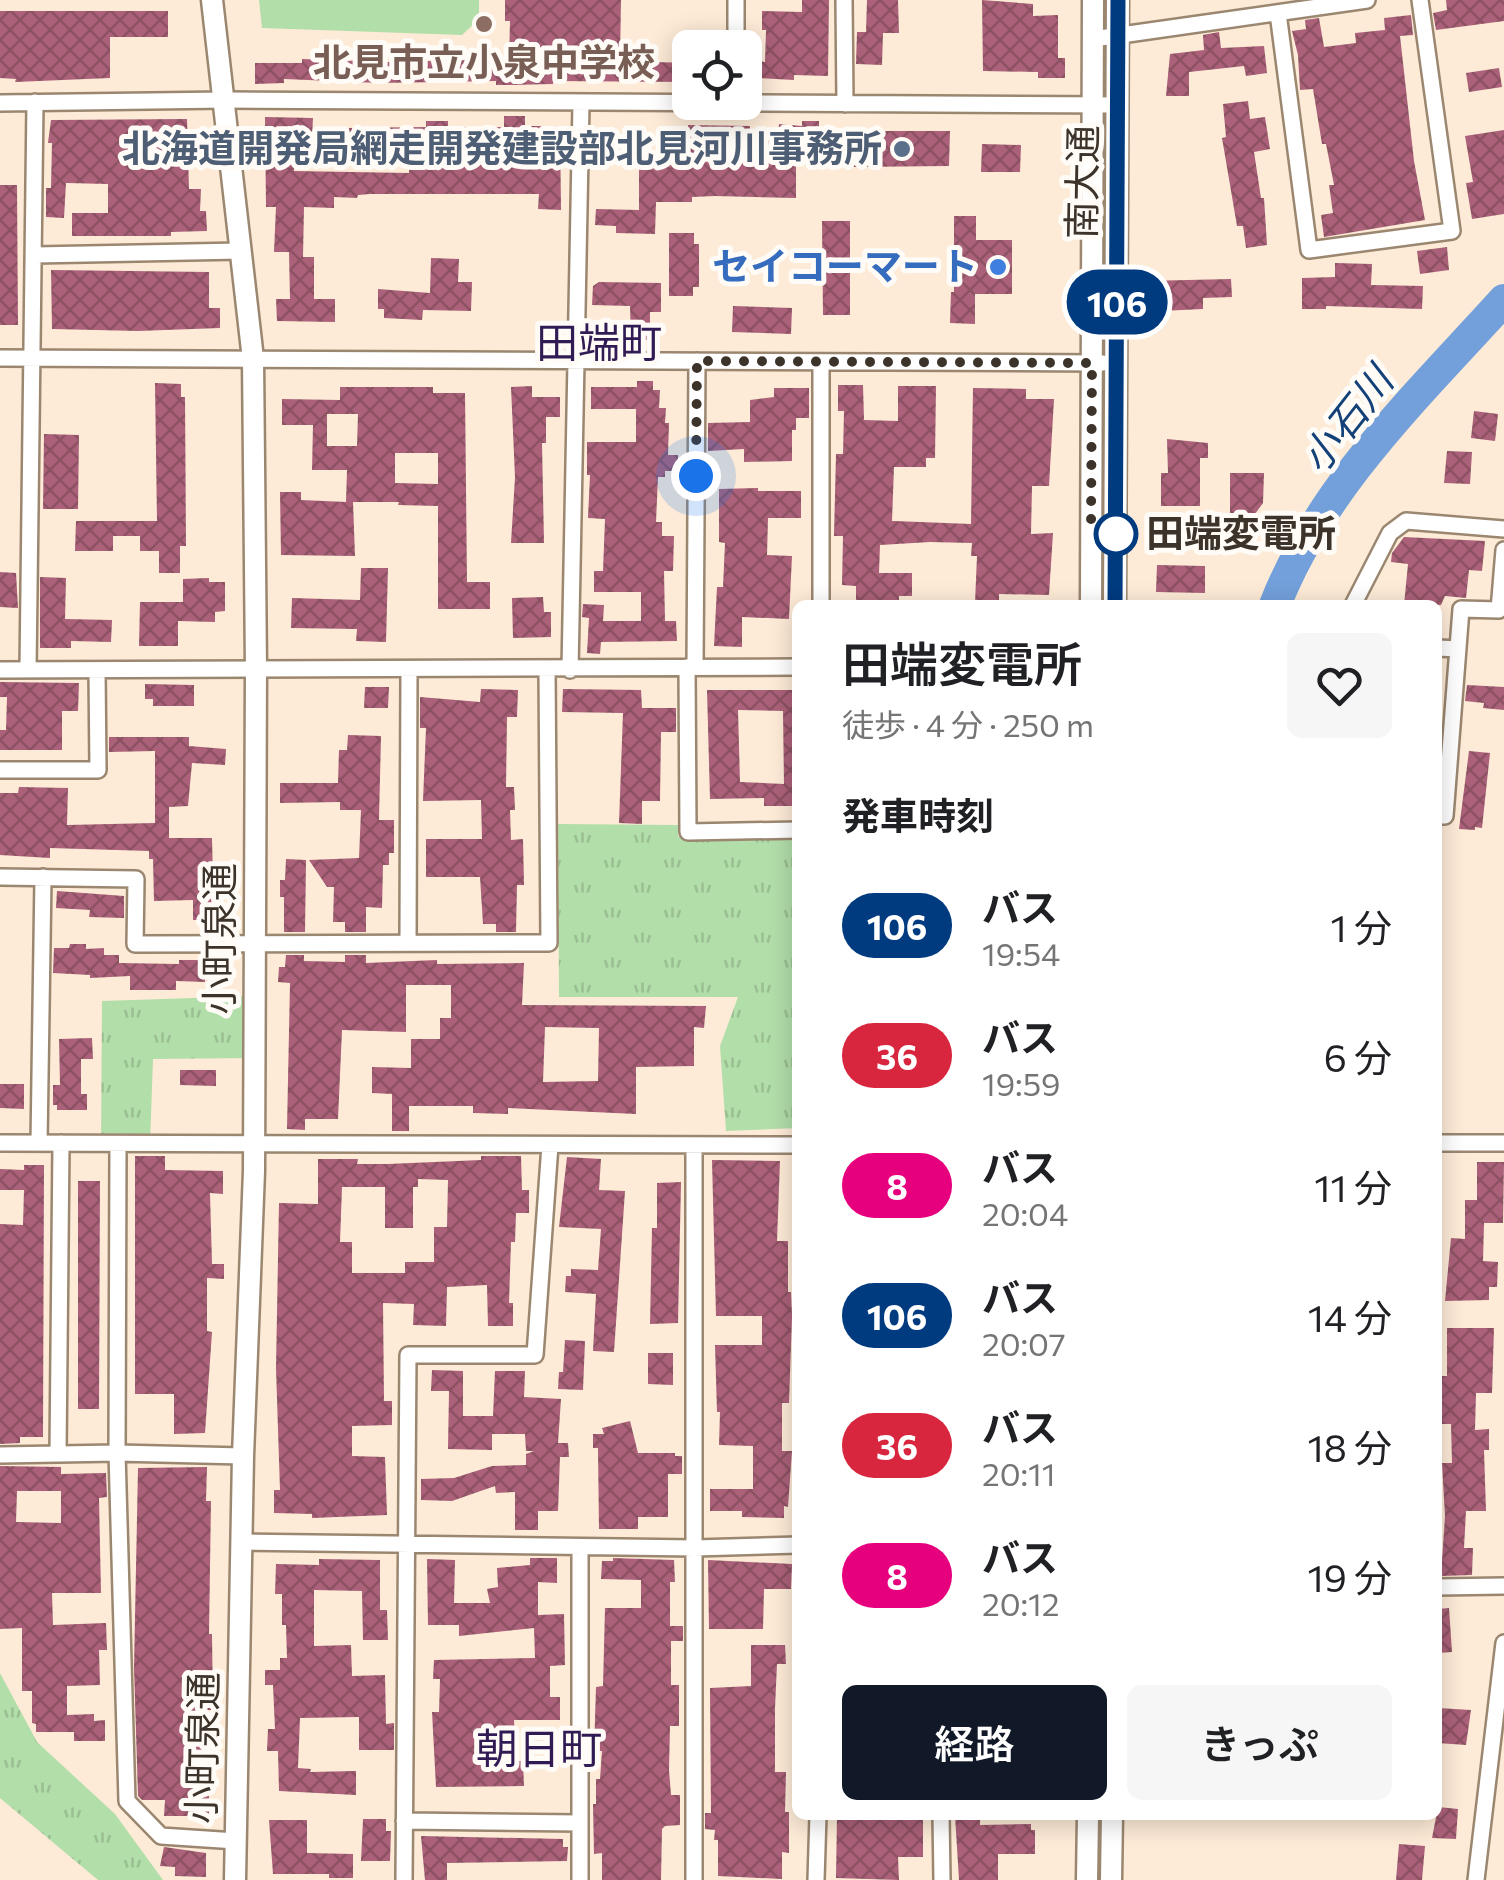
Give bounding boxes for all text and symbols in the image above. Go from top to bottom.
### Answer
marker: 北見市立小泉中学校 [473,13,495,35]
map controls [672,30,762,120]
button: locate [672,30,762,120]
place label: 北見市立小泉中学校 [313,37,655,84]
place label: 北海道開発局網走開発建設部北見河川事務所 [122,123,882,170]
street label: 南大通 [1056,125,1105,239]
marker: 北海道開発局網走開発建設部北見河川事務所 [891,138,913,160]
place label: セイコーマート [712,241,978,288]
marker: セイコーマート [987,256,1009,278]
line badge: 106 [1060,270,1174,334]
text: 106 [1087,281,1147,324]
district label: 田端町 [536,315,662,367]
water label: 小石川 [1289,353,1404,481]
your location [671,451,721,501]
place label: 田端変電所 [1146,508,1336,555]
marker: 田端変電所 [1095,513,1137,555]
text: 田端変電所 [842,633,1082,692]
button: heart [1287,633,1392,738]
text: 徒歩 · 4 分 · 250 m [842,704,1094,744]
text: 発車時刻 [842,791,994,838]
street label: 小町泉通 [194,863,241,1015]
text: バス [982,883,1058,930]
text: 1 分 [1330,903,1392,950]
text: 106 [867,904,927,947]
text: 19:54 [982,933,1060,973]
text: バス [982,1013,1058,1060]
text: 6 分 [1324,1033,1392,1080]
text: 36 [876,1034,918,1077]
text: 19:59 [982,1063,1060,1103]
text: バス [982,1143,1058,1190]
text: 11 分 [1314,1163,1392,1210]
text: 8 [886,1164,908,1207]
text: 20:04 [982,1193,1068,1233]
text: バス [982,1273,1058,1320]
text: 14 分 [1308,1293,1392,1340]
text: 106 [867,1294,927,1337]
text: 20:07 [982,1323,1066,1363]
text: バス [982,1403,1058,1450]
text: 18 分 [1307,1423,1392,1470]
text: 36 [876,1424,918,1467]
text: 20:11 [982,1453,1055,1493]
text: バス [982,1533,1058,1580]
text: 19 分 [1307,1553,1392,1600]
text: 8 [886,1554,908,1597]
text: 20:12 [982,1583,1060,1623]
street label: 小町泉通 [176,1672,225,1824]
button: 経路 [842,1685,1107,1800]
button: きっぷ [1127,1685,1392,1800]
district label: 朝日町 [476,1721,602,1773]

